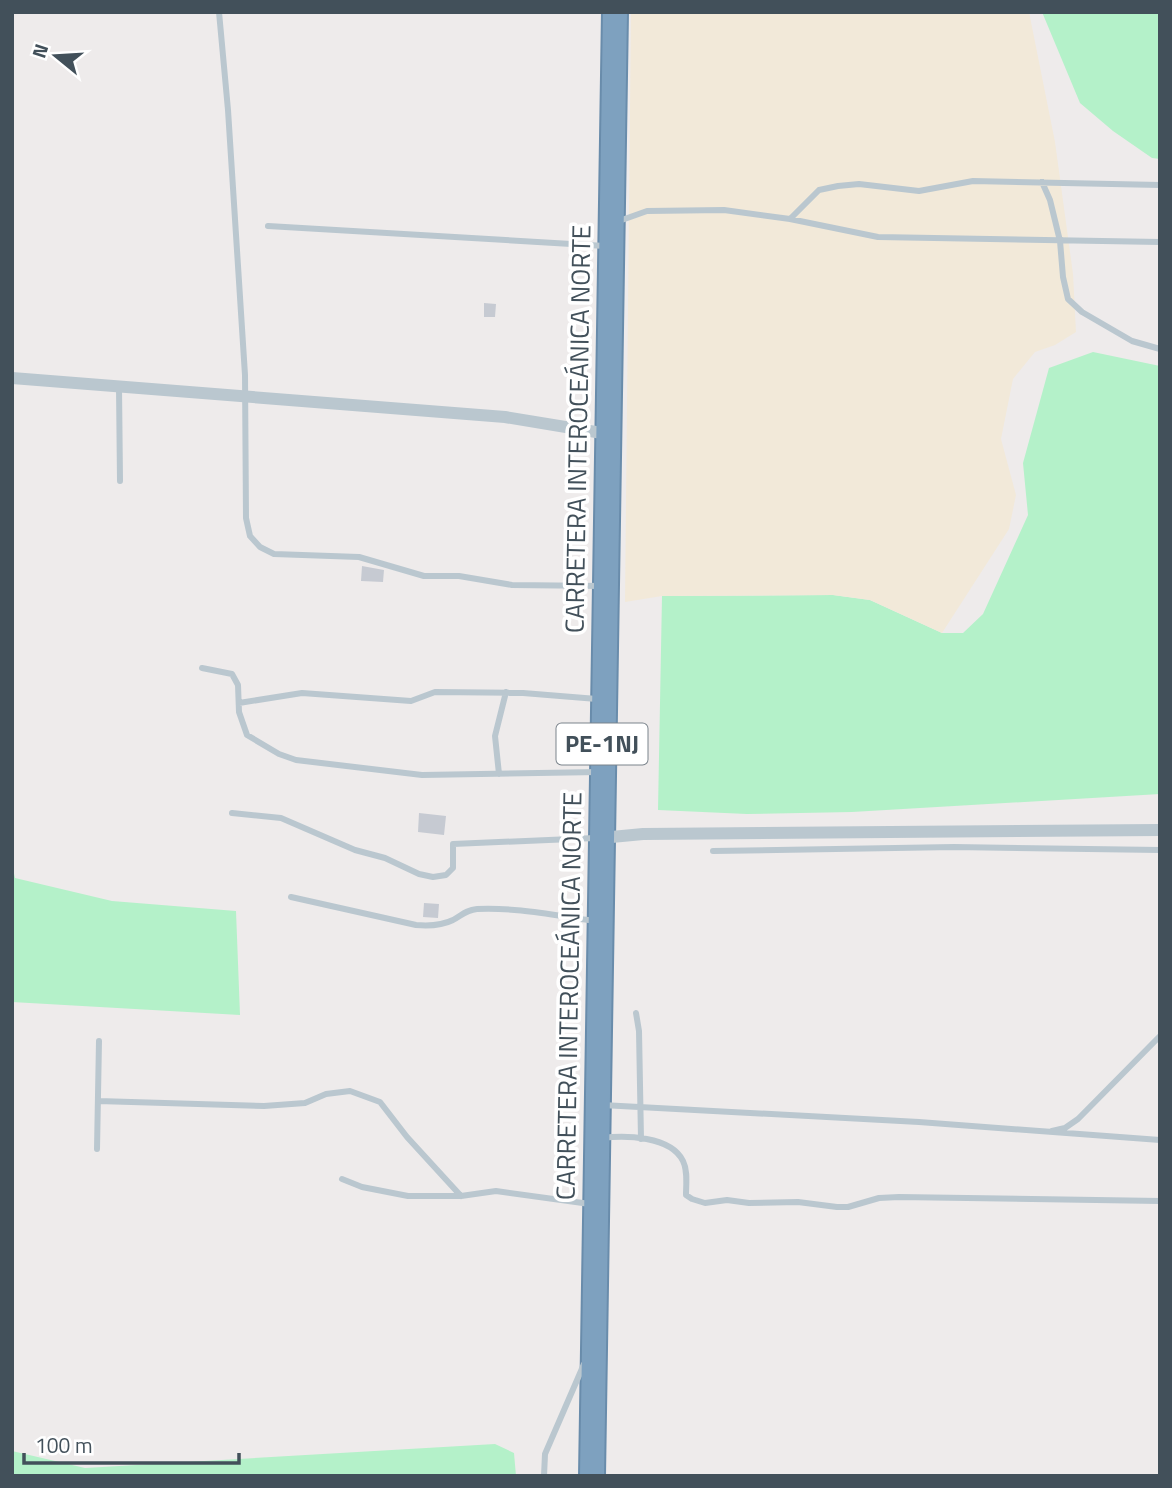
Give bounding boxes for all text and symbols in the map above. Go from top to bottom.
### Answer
north arrow [21,21,91,91]
text: N [24,40,55,61]
street label: CARRETERA INTEROCEÁNICA NORTE [554,225,601,633]
road number: PE-1NJ [556,724,648,764]
street label: CARRETERA INTEROCEÁNICA NORTE [545,792,592,1200]
scale bar [24,1422,240,1466]
text: 100 m [35,1429,92,1461]

